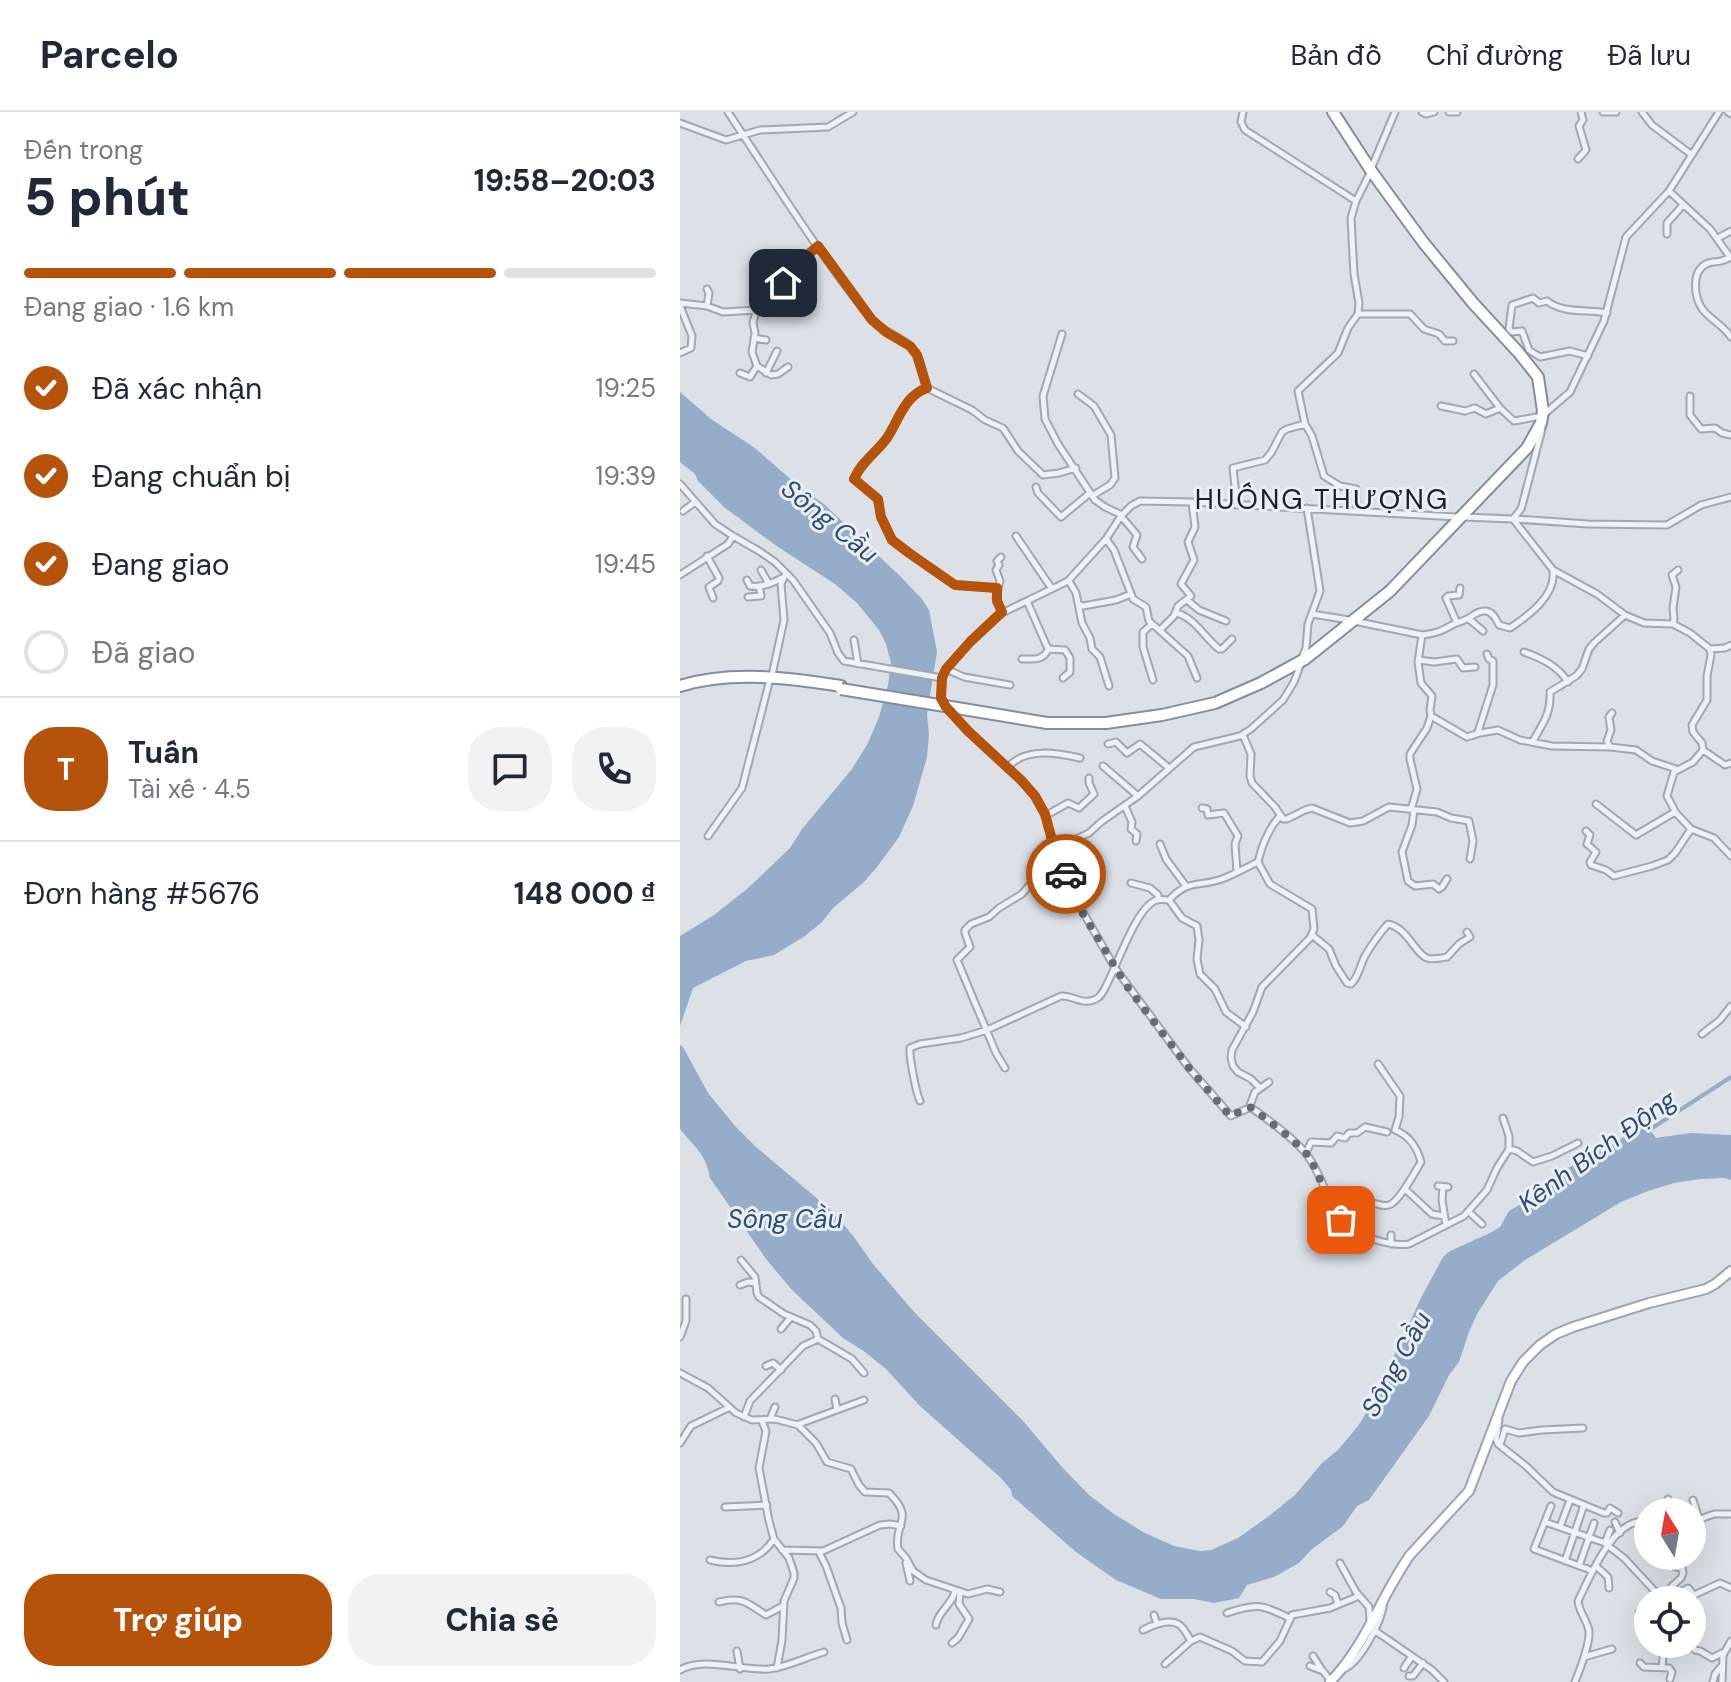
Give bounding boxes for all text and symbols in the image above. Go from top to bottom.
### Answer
text: Parcelo [40,30,179,80]
text: Bản đồ [1290,37,1382,74]
text: Chỉ đường [1426,37,1563,74]
text: Đã lưu [1607,37,1691,74]
text: Đến trong [24,133,143,167]
text: 19:58–20:03 [474,161,656,200]
text: 5 phút [24,163,190,231]
pin [749,249,817,317]
icon: home [761,261,805,305]
text: Đang giao · 1.6 km [24,290,234,324]
icon: check [24,366,68,410]
text: Đã xác nhận [92,369,262,408]
text: 19:25 [595,371,656,405]
icon: check [24,454,68,498]
text: Đang chuẩn bị [92,457,290,496]
text: 19:39 [595,459,656,493]
water label: Sông Cầu [775,472,886,571]
district label: HUỐNG THƯỢNG [1195,481,1449,518]
icon: check [24,542,68,586]
text: Đang giao [92,545,230,584]
text: 19:45 [595,547,656,581]
text: Đã giao [92,633,196,672]
button: chat [468,727,552,811]
button: phone [572,727,656,811]
text: Tuấn [128,733,199,772]
text: T [57,750,75,789]
text: Tài xế · 4.5 [128,772,251,806]
courier [1026,834,1106,914]
icon: car [1044,852,1088,896]
text: Đơn hàng #5676 [24,874,260,913]
text: 148 000 ₫ [514,874,656,913]
water label: Kênh Bích Động [1511,1082,1683,1220]
pin [1307,1186,1375,1254]
icon: bag [1319,1198,1363,1242]
water label: Sông Cầu [727,1202,843,1236]
water label: Sông Cầu [1353,1305,1439,1423]
north arrow [1634,1498,1706,1570]
map controls [1634,1498,1706,1658]
button: Trợ giúp [24,1574,332,1666]
button: Chia sẻ [348,1574,656,1666]
button: locate [1634,1586,1706,1658]

